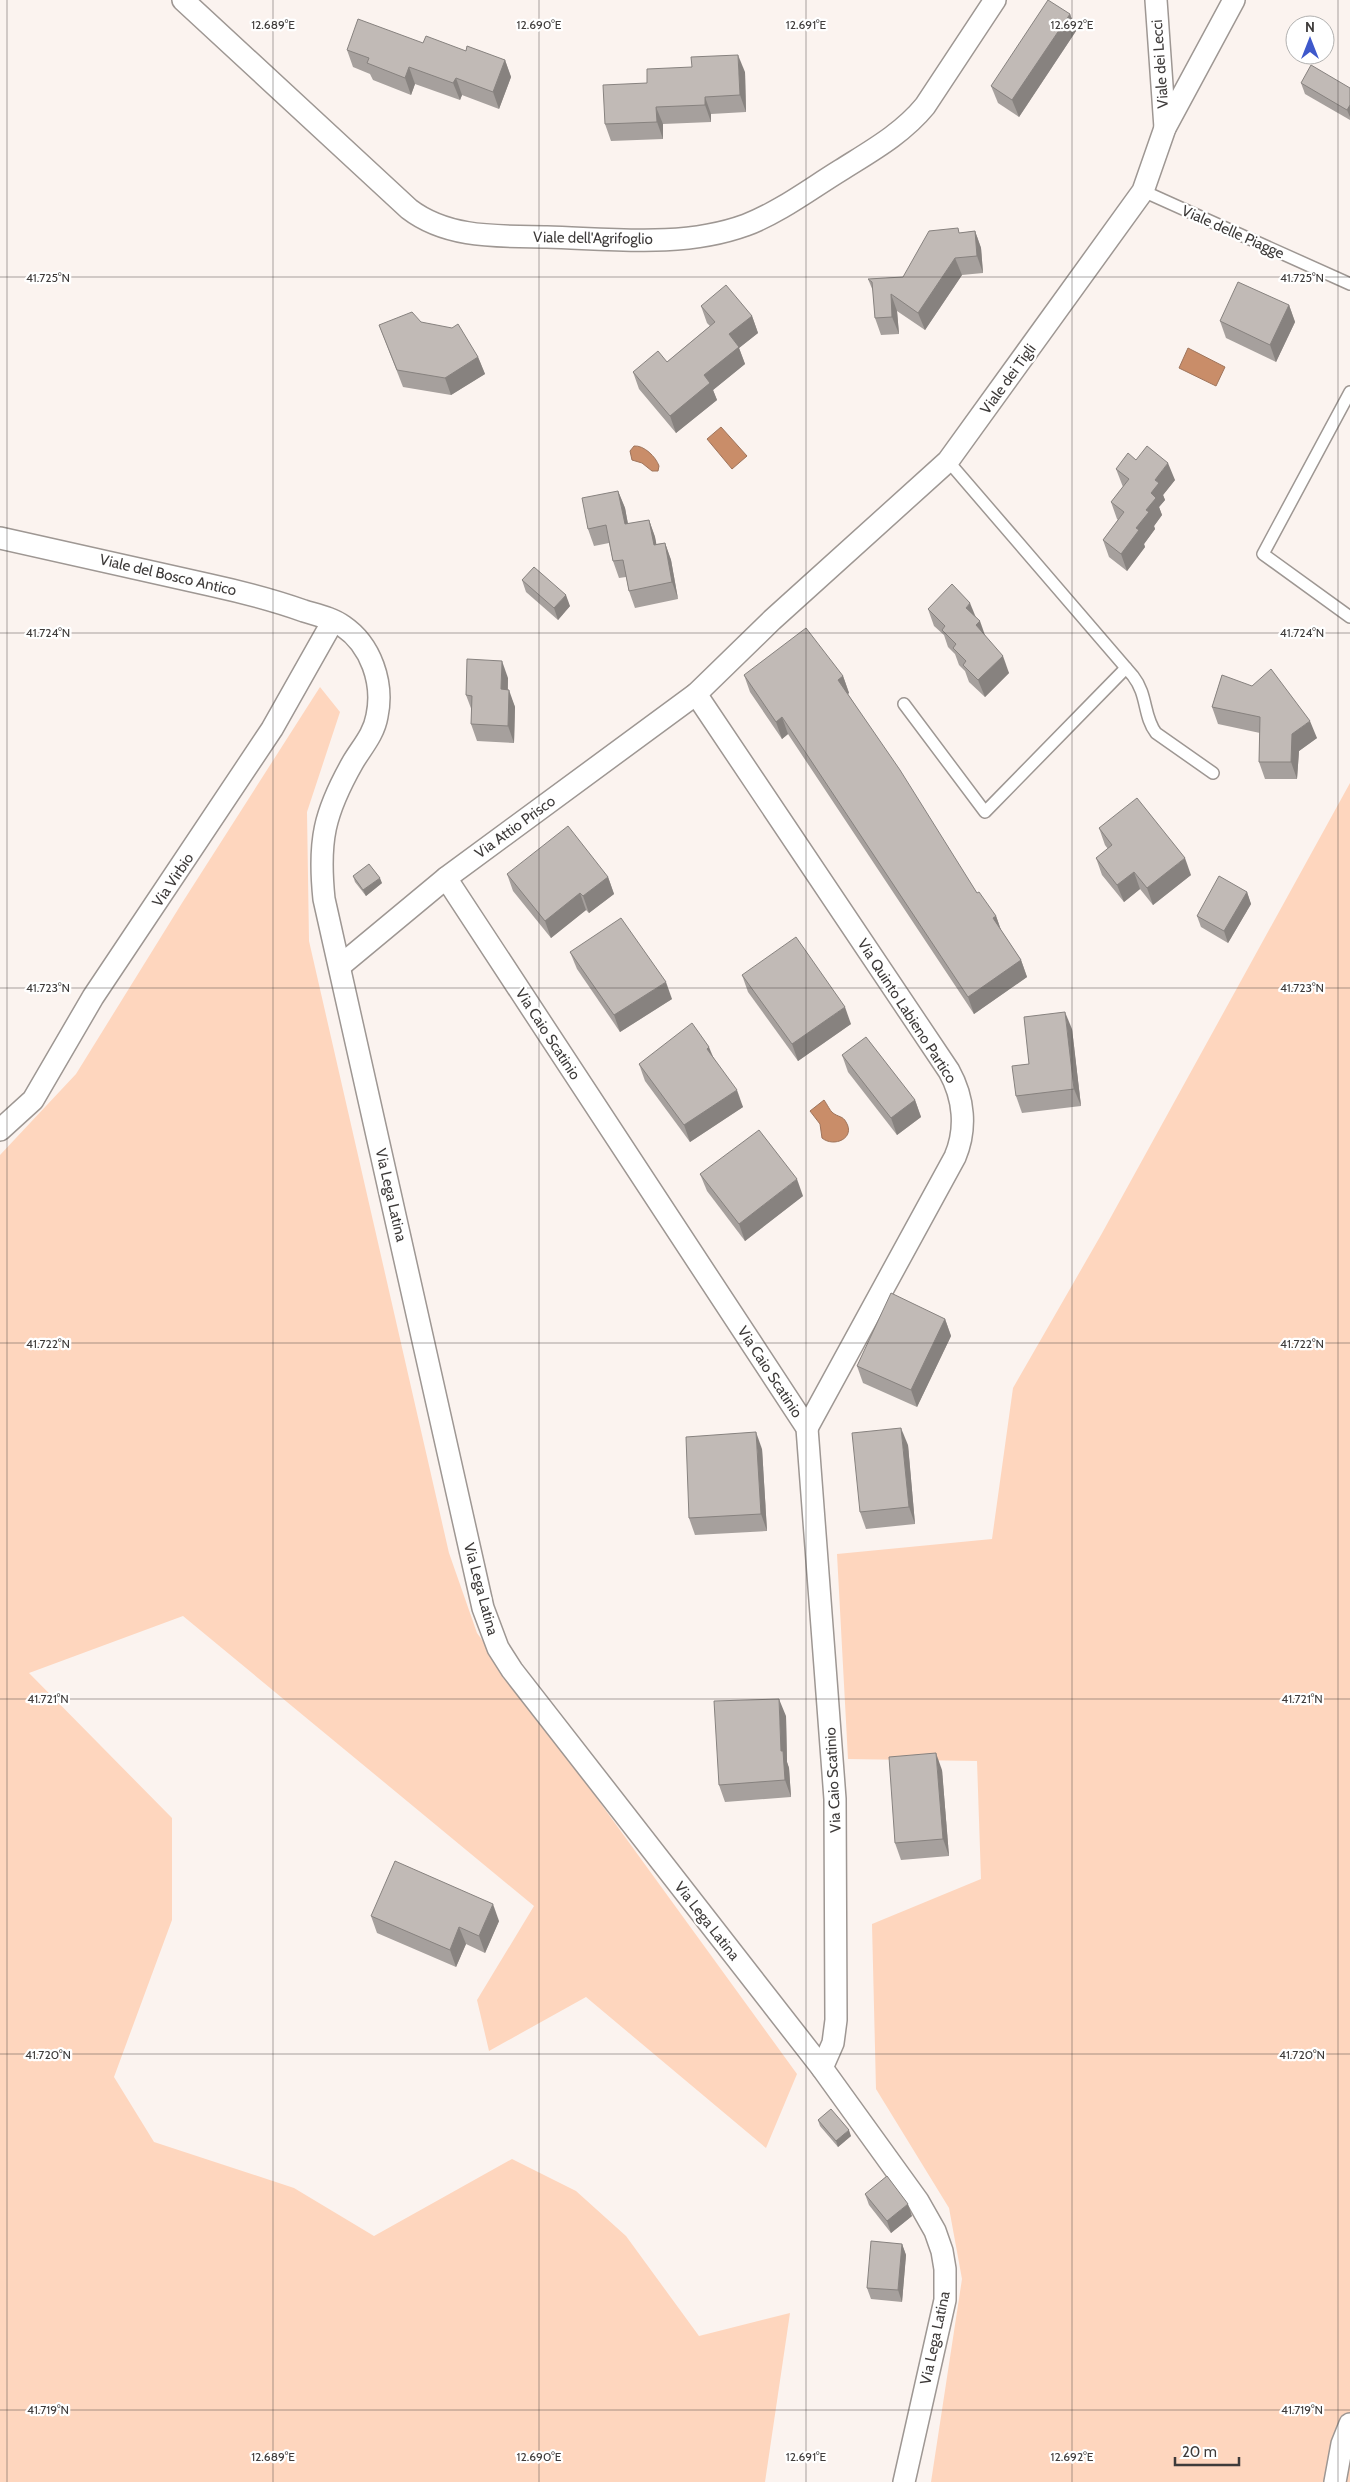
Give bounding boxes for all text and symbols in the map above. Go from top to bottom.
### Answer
north arrow [1285,15,1335,65]
text: 12.689°E [251,17,295,32]
text: 12.690°E [517,17,562,32]
text: 12.691°E [786,17,827,32]
text: 12.692°E [1051,17,1094,32]
text: N [1305,18,1315,36]
street label: Viale dei Lecci [1148,19,1172,109]
street label: Viale delle Piagge [1179,201,1287,263]
street label: Viale dell'Agrifoglio [533,228,653,248]
text: 41.725°N [26,270,70,285]
text: 41.725°N [1280,270,1324,285]
street label: Viale dei Tigli [976,340,1040,418]
street label: Viale del Bosco Antico [98,550,238,600]
text: 41.724°N [26,625,70,640]
text: 41.724°N [1280,625,1324,640]
street label: Via Attio Prisco [471,792,559,862]
street label: Via Virbio [148,850,198,910]
street label: Via Quinto Labieno Partico [854,935,960,1087]
text: 41.723°N [26,980,70,995]
text: 41.723°N [1280,980,1324,995]
street label: Via Caio Scatinio [512,985,584,1083]
street label: Via Lega Latina [372,1147,411,1244]
street label: Via Caio Scatinio [734,1323,806,1421]
text: 41.722°N [26,1336,70,1351]
text: 41.722°N [1280,1336,1324,1351]
street label: Via Lega Latina [460,1541,502,1638]
text: 41.721°N [27,1691,69,1706]
text: 41.721°N [1281,1691,1323,1706]
street label: Via Caio Scatinio [821,1727,845,1833]
street label: Via Lega Latina [671,1878,744,1965]
text: 41.720°N [25,2047,71,2062]
text: 41.720°N [1279,2047,1325,2062]
street label: Via Lega Latina [916,2289,954,2386]
text: 41.719°N [27,2402,69,2417]
text: 41.719°N [1281,2402,1323,2417]
scale bar [1175,2434,1239,2466]
text: 20 m [1182,2443,1217,2461]
text: 12.689°E [251,2449,295,2464]
text: 12.690°E [517,2449,562,2464]
text: 12.691°E [786,2449,827,2464]
text: 12.692°E [1051,2449,1094,2464]

